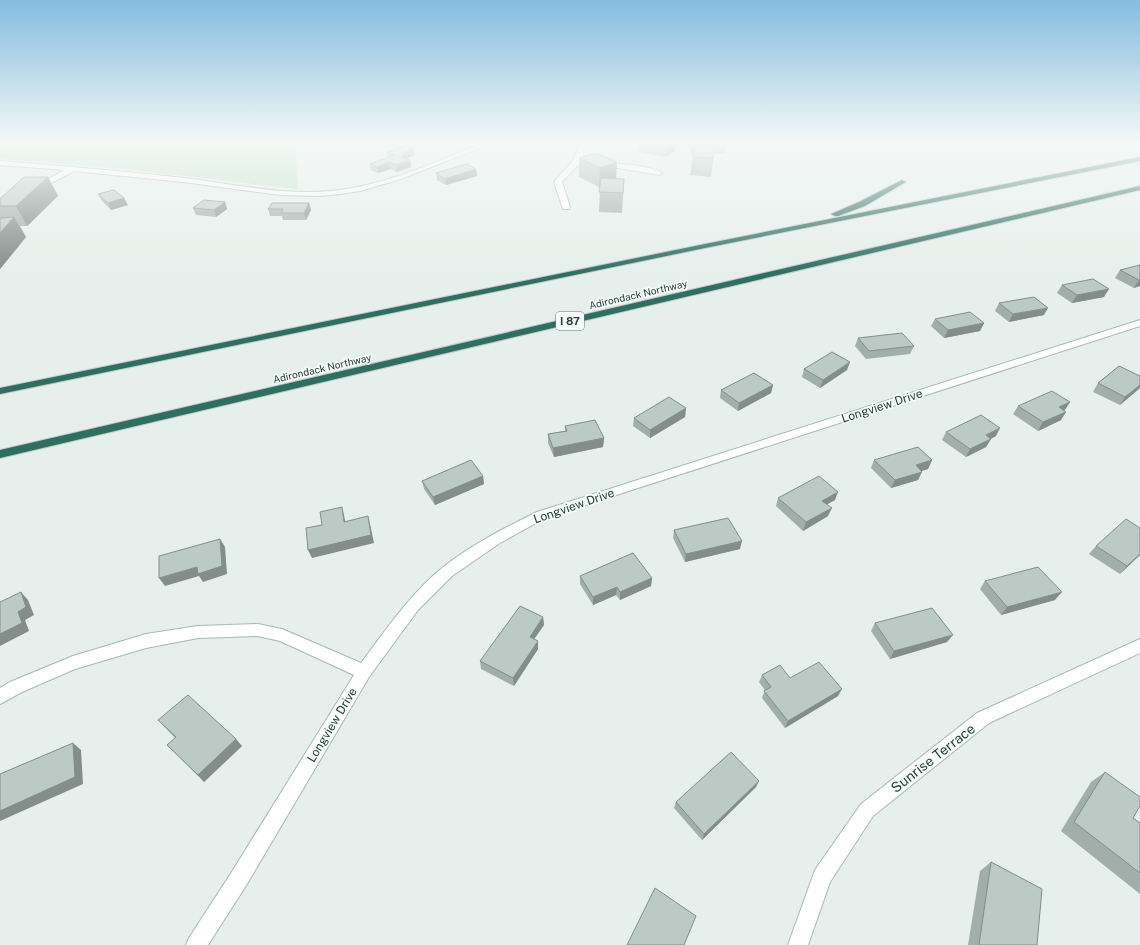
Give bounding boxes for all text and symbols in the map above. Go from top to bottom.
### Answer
street label: Adirondack Northway [588,277,689,311]
road number: I 87 [556,312,584,330]
street label: Adirondack Northway [272,351,373,385]
street label: Longview Drive [840,386,925,426]
street label: Longview Drive [532,486,616,526]
street label: Longview Drive [304,685,360,765]
street label: Sunrise Terrace [888,720,978,796]

